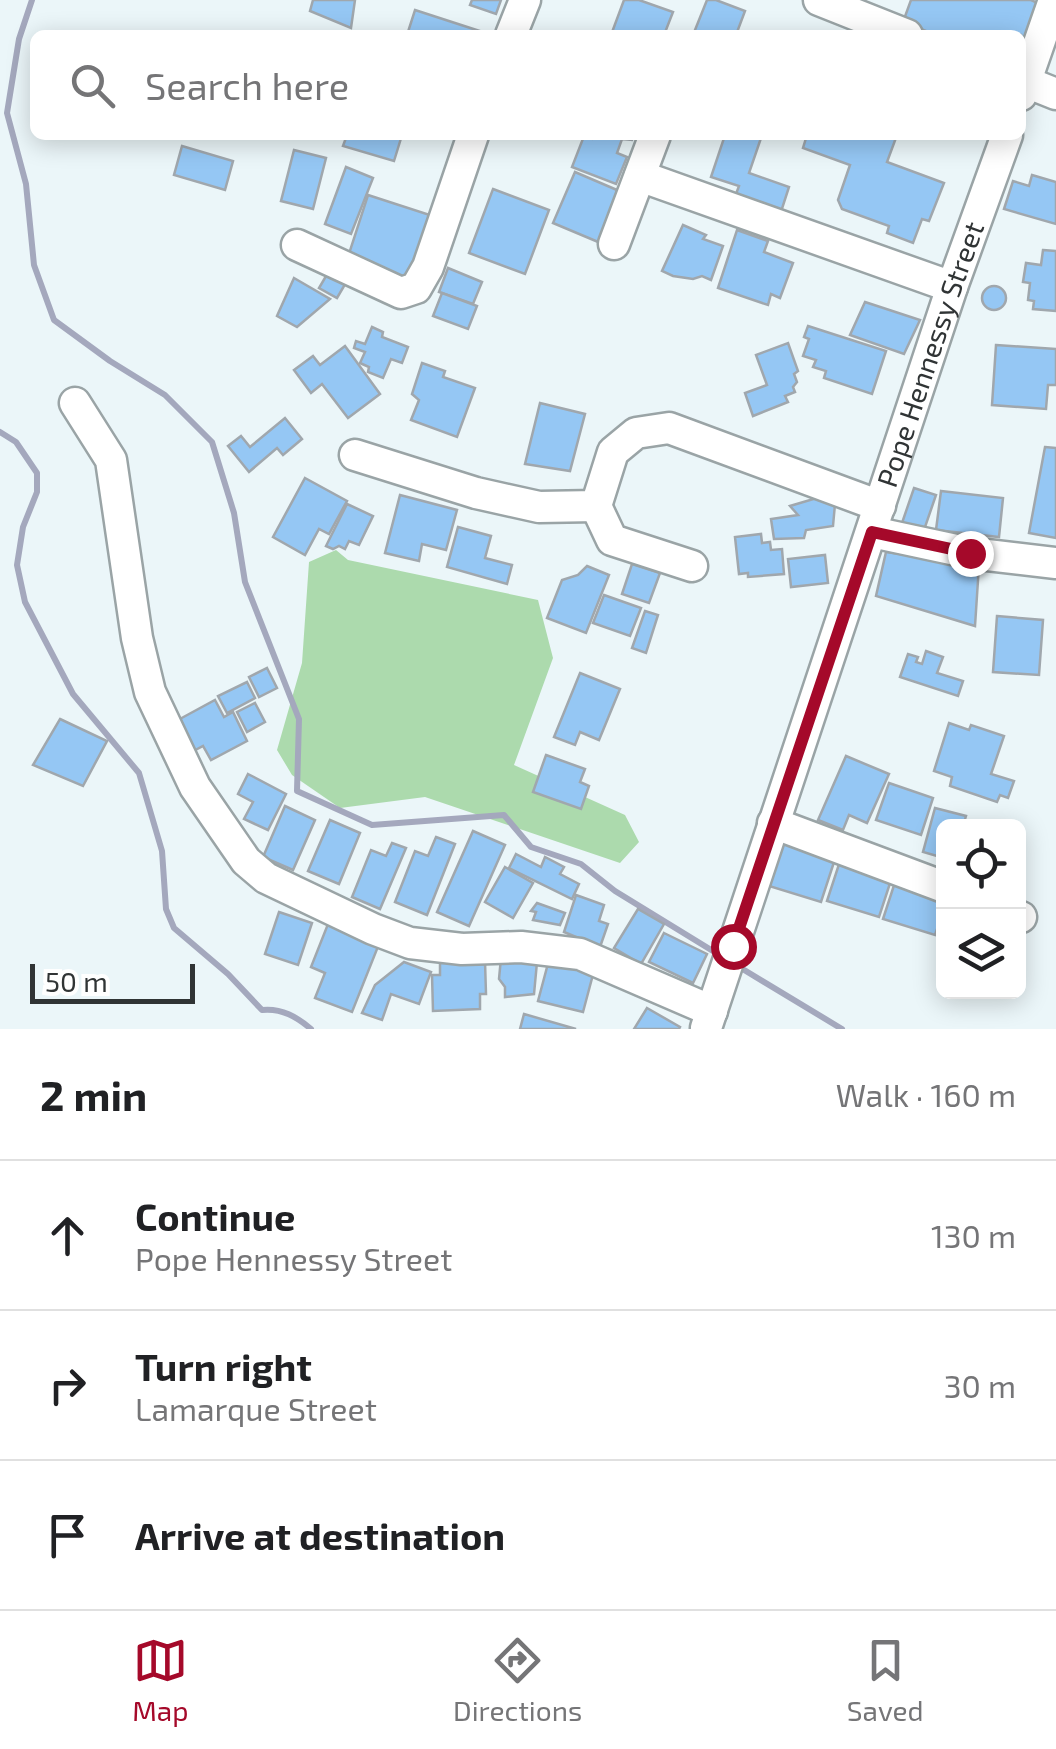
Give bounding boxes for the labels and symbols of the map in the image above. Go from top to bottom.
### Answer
street label: Pope Hennessy Street [869,217,990,491]
route end [948,531,994,577]
route start [711,924,757,970]
scale bar [30,959,195,1004]

